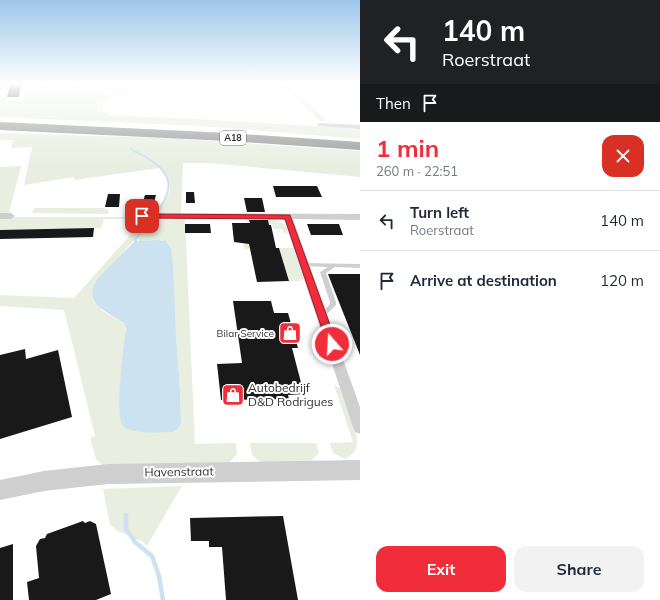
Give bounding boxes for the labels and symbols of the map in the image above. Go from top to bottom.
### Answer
road number: A18 [220,131,246,145]
pin [125,199,159,233]
shop icon: Bilar Service [277,320,303,346]
position arrow [311,323,353,365]
place label: Bilar Service [217,327,274,340]
place label: Autobedrijf D&D Rodrigues [248,380,333,409]
shop icon: Autobedrijf D&D Rodrigues [220,382,246,408]
street label: Havenstraat [144,463,214,480]

